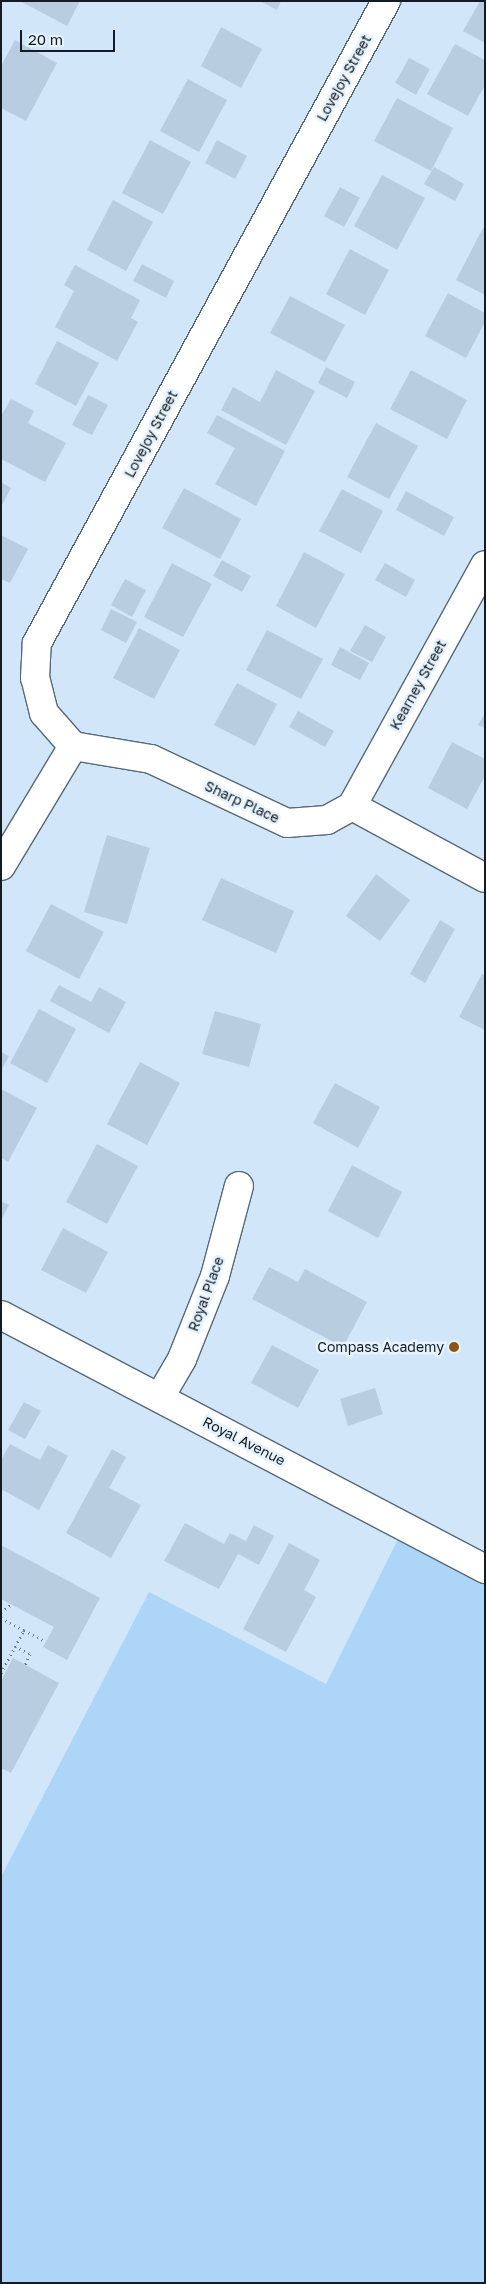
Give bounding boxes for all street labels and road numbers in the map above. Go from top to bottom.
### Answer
street label: Lovejoy Street [313,32,375,124]
street label: Lovejoy Street [121,388,181,480]
street label: Kearney Street [386,637,450,733]
street label: Sharp Place [202,777,282,827]
street label: Royal Place [185,1254,227,1334]
street label: Royal Avenue [200,1413,288,1469]

